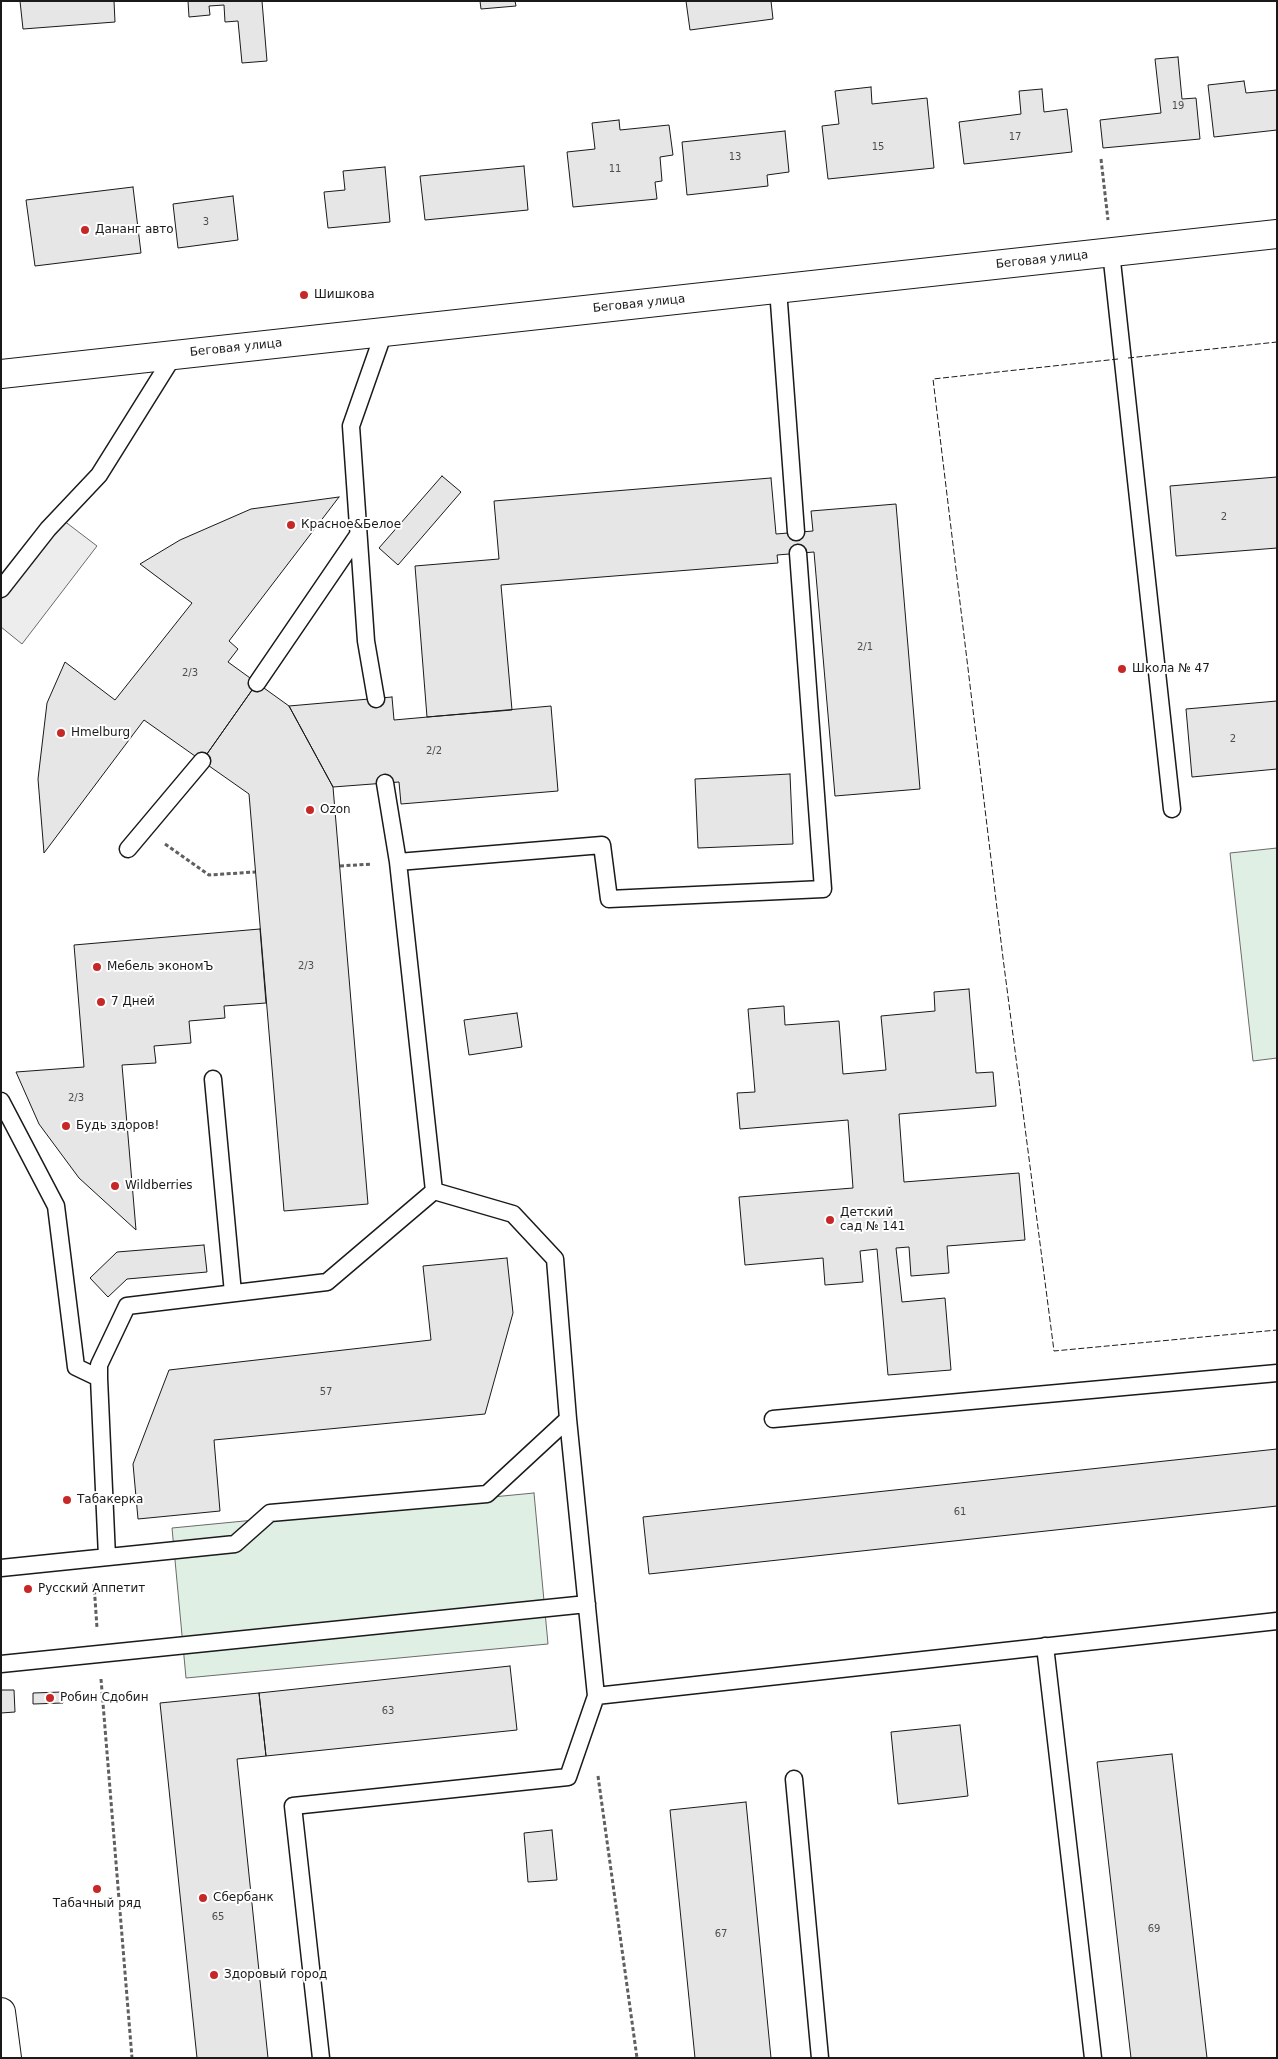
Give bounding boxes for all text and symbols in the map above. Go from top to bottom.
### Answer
house number: 19 [1172,100,1184,112]
house number: 17 [1009,131,1021,143]
house number: 15 [872,141,884,153]
house number: 13 [729,151,741,163]
house number: 11 [609,163,621,175]
house number: 3 [203,216,209,228]
place label: Дананг авто [95,223,174,237]
marker: Дананг авто [79,224,91,236]
street label: Беговая улица [995,248,1089,272]
place label: Шишкова [314,288,375,302]
marker: Шишкова [298,289,310,301]
street label: Беговая улица [592,292,686,316]
street label: Беговая улица [189,336,283,360]
house number: 2 [1221,511,1227,523]
place label: Красное&Белое [301,518,401,532]
marker: Красное&Белое [285,519,297,531]
house number: 2/1 [857,641,873,653]
place label: Школа № 47 [1132,662,1210,676]
marker: Школа № 47 [1116,663,1128,675]
house number: 2/3 [182,667,198,679]
place label: Hmelburg [71,726,130,740]
marker: Hmelburg [55,727,67,739]
house number: 2 [1230,733,1236,745]
house number: 2/2 [426,745,442,757]
place label: Ozon [320,803,351,817]
marker: Ozon [304,804,316,816]
place label: Мебель экономЪ [107,960,213,974]
house number: 2/3 [298,960,314,972]
marker: Мебель экономЪ [91,961,103,973]
place label: 7 Дней [111,995,155,1009]
marker: 7 Дней [95,996,107,1008]
house number: 2/3 [68,1092,84,1104]
place label: Будь здоров! [76,1119,159,1133]
marker: Будь здоров! [60,1120,72,1132]
place label: Wildberries [125,1179,193,1193]
marker: Wildberries [109,1180,121,1192]
place label: Детский сад № 141 [840,1206,905,1234]
marker: Детский сад № 141 [824,1214,836,1226]
house number: 57 [320,1386,332,1398]
place label: Табакерка [77,1493,143,1507]
marker: Табакерка [61,1494,73,1506]
house number: 61 [954,1506,966,1518]
place label: Русский Аппетит [38,1582,145,1596]
marker: Русский Аппетит [22,1583,34,1595]
place label: Робин Сдобин [60,1691,148,1705]
marker: Робин Сдобин [44,1692,56,1704]
house number: 63 [382,1705,394,1717]
marker: Табачный ряд [91,1883,103,1895]
place label: Сбербанк [213,1891,274,1905]
marker: Сбербанк [197,1892,209,1904]
place label: Табачный ряд [53,1897,141,1911]
house number: 65 [212,1911,224,1923]
house number: 69 [1148,1923,1160,1935]
house number: 67 [715,1928,727,1940]
place label: Здоровый город [224,1968,327,1982]
marker: Здоровый город [208,1969,220,1981]

